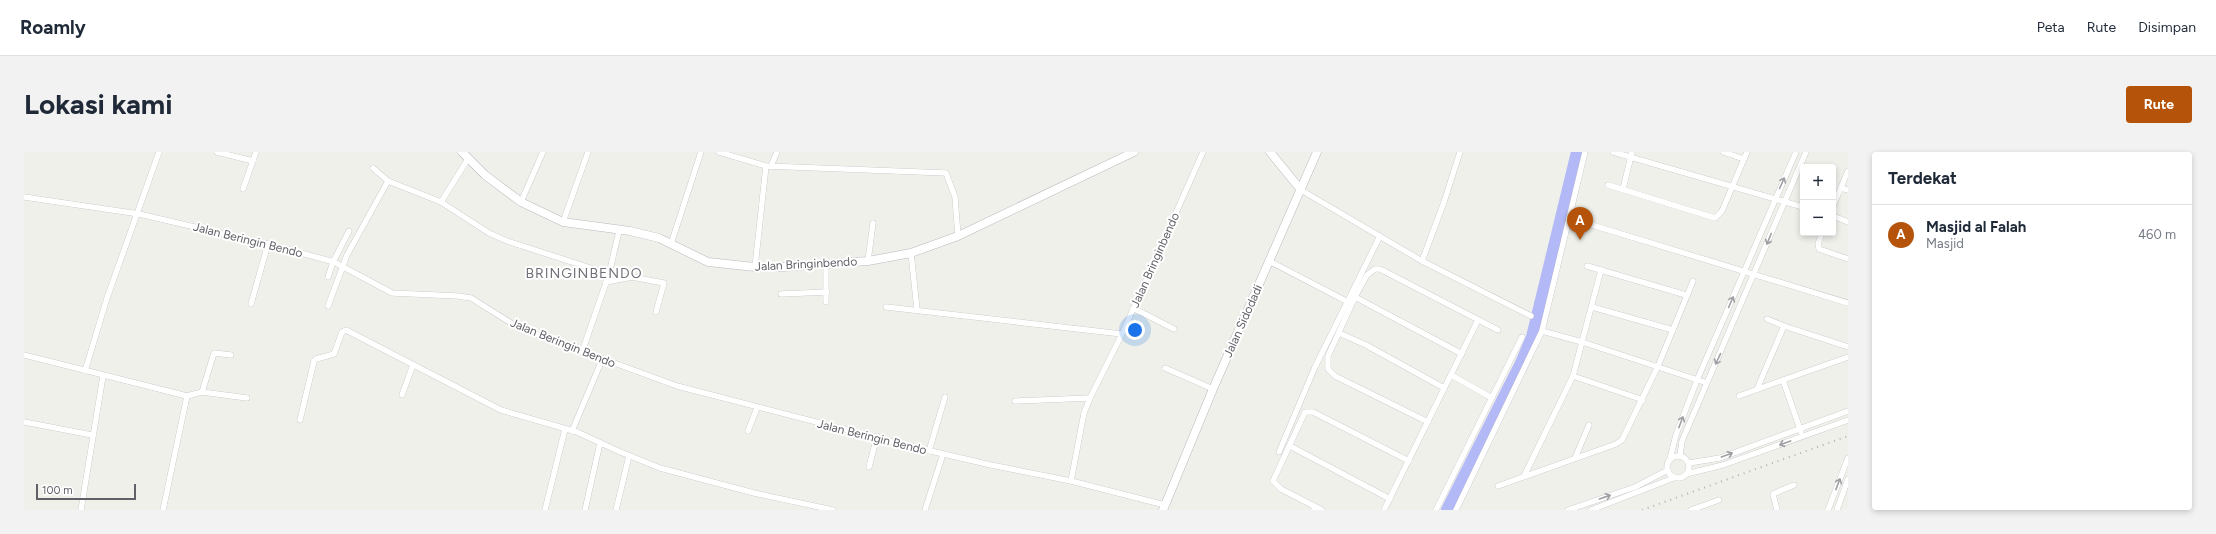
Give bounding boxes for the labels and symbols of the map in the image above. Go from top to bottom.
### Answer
one-way arrow [1779,177,1786,189]
pin: A [1567,207,1593,240]
street label: Jalan Bringinbendo [1128,210,1182,310]
street label: Jalan Beringin Bendo [192,220,304,260]
one-way arrow [1764,233,1772,245]
street label: Jalan Bringinbendo [755,254,858,274]
district label: BRINGINBENDO [525,265,643,282]
street label: Jalan Sidodadi [1221,283,1265,359]
one-way arrow [1728,296,1735,308]
street label: Jalan Beringin Bendo [508,315,618,371]
your location [1125,320,1145,340]
one-way arrow [1714,353,1721,365]
one-way arrow [1677,416,1685,428]
street label: Jalan Beringin Bendo [816,417,928,457]
one-way arrow [1780,439,1792,447]
one-way arrow [1720,451,1732,459]
one-way arrow [1835,478,1843,490]
scale bar [36,482,136,501]
one-way arrow [1598,493,1610,501]

